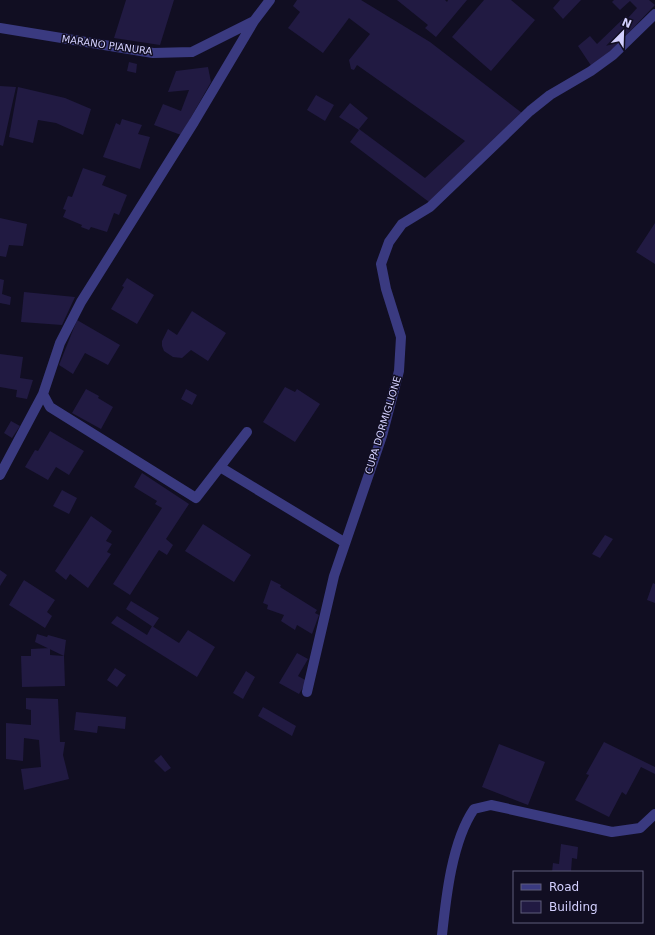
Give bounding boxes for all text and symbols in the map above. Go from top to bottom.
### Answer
north arrow [603,12,643,52]
text: N [620,15,633,31]
street label: MARANO PIANURA [61,33,153,57]
street label: CUPA DORMIGLIONE [363,375,403,475]
legend [513,871,643,923]
text: Road [549,880,579,894]
text: Building [549,900,598,914]

